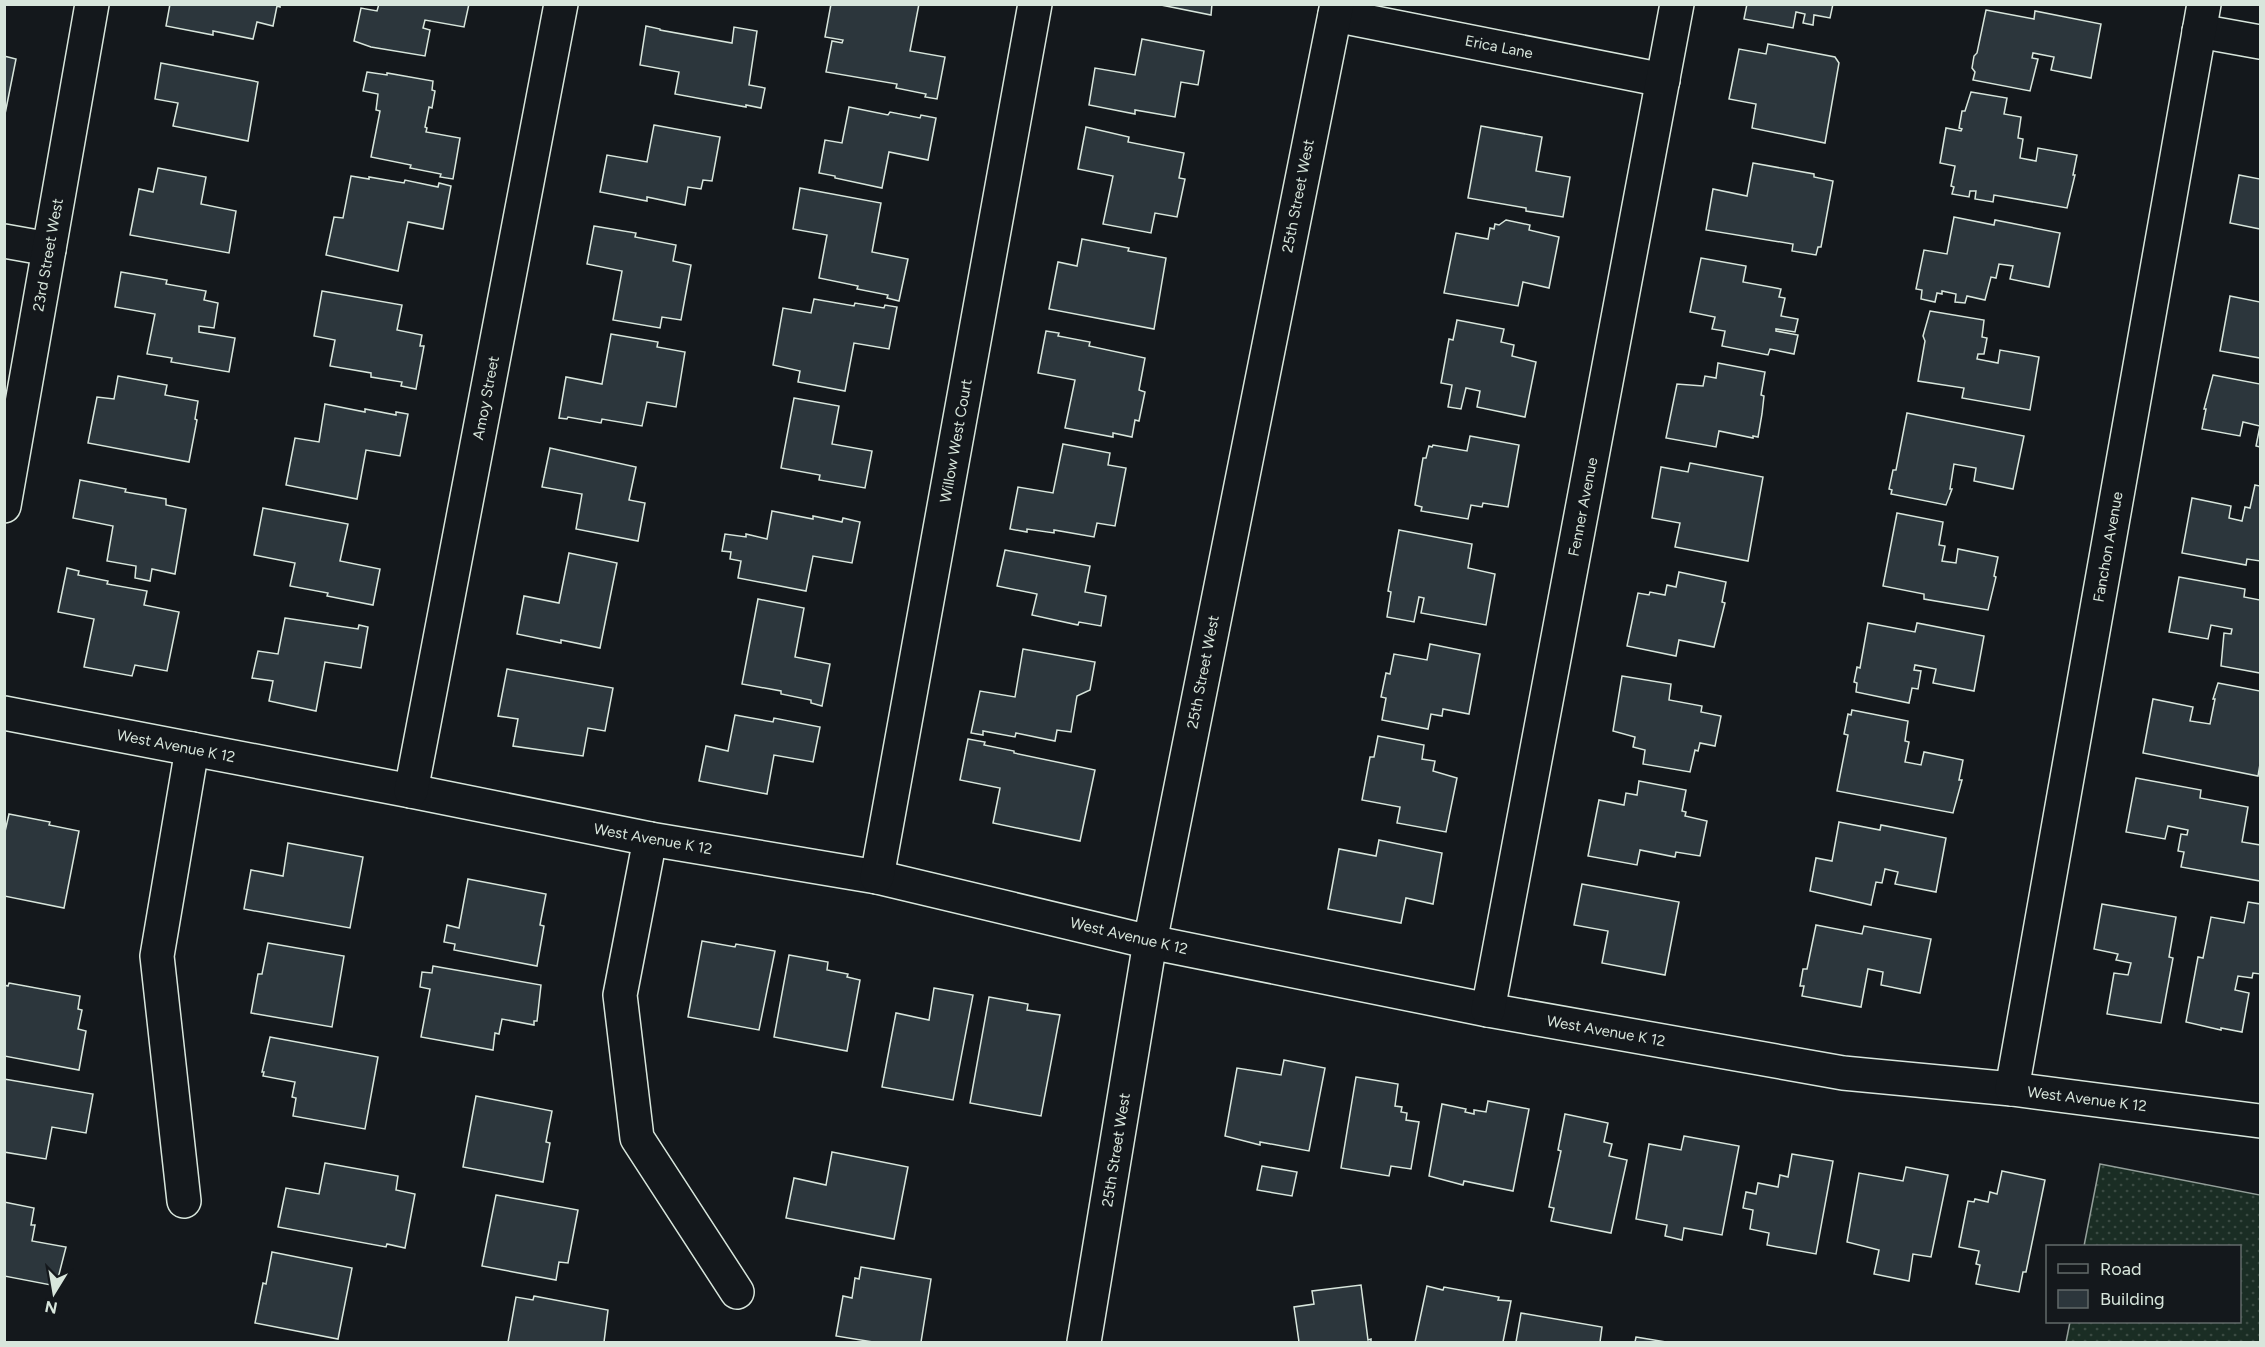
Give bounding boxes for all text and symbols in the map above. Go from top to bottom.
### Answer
street label: Erica Lane [1463,32,1535,62]
street label: 25th Street West [1278,137,1318,254]
street label: 23rd Street West [29,197,67,313]
street label: Amoy Street [469,354,503,441]
street label: Willow West Court [936,377,976,504]
street label: Fenner Avenue [1565,456,1601,558]
street label: Fanchon Avenue [2089,490,2127,604]
street label: 25th Street West [1183,613,1223,730]
street label: West Avenue K 12 [115,726,237,766]
street label: West Avenue K 12 [592,820,714,858]
street label: West Avenue K 12 [1068,914,1190,958]
street label: West Avenue K 12 [1545,1012,1667,1050]
street label: West Avenue K 12 [2026,1083,2148,1115]
street label: 25th Street West [1098,1091,1134,1208]
legend [2046,1245,2241,1323]
text: Road [2100,1258,2141,1280]
north arrow [24,1263,84,1323]
text: Building [2100,1288,2165,1310]
text: N [43,1297,59,1318]

